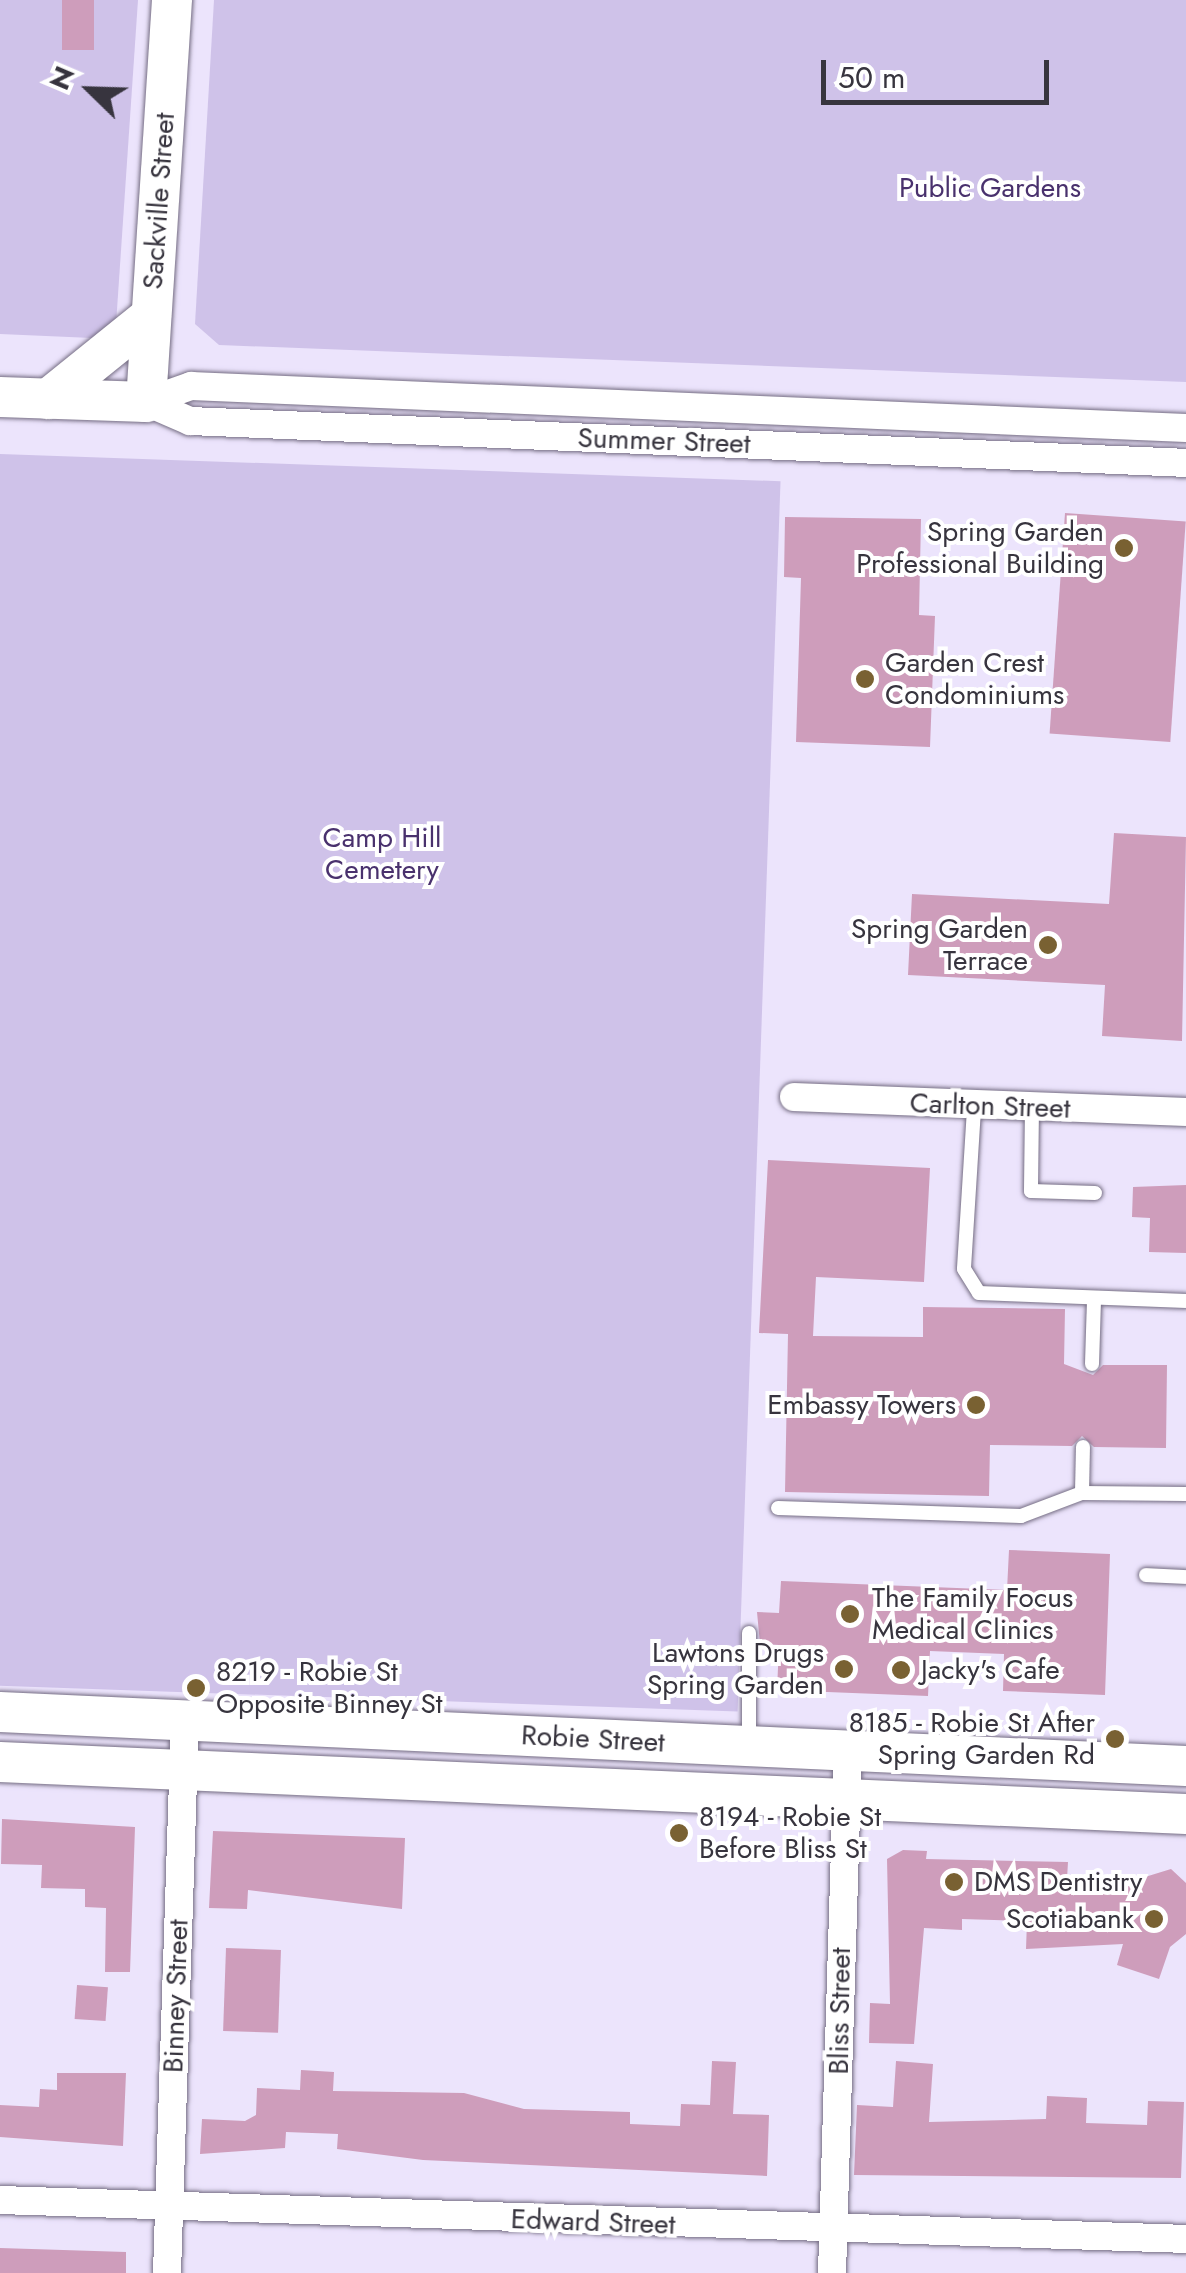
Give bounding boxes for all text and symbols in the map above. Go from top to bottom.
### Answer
north arrow [40,40,140,140]
scale bar [826,40,1054,102]
text: 50 m [838,56,905,99]
text: N [39,60,85,96]
street label: Sackville Street [136,112,182,290]
park label: Public Gardens [899,171,1081,205]
street label: Summer Street [577,421,751,461]
place label: Spring Garden Professional Building [856,515,1104,581]
marker: Spring Garden Professional Building [1113,537,1135,559]
place label: Garden Crest Condominiums [885,646,1064,712]
marker: Garden Crest Condominiums [854,668,876,690]
park label: Camp Hill Cemetery [322,821,442,887]
place label: Spring Garden Terrace [851,912,1028,978]
marker: Spring Garden Terrace [1037,934,1059,956]
street label: Carlton Street [909,1086,1071,1126]
place label: Embassy Towers [767,1388,956,1422]
marker: Embassy Towers [965,1394,987,1416]
place label: The Family Focus Medical Clinics [872,1581,1073,1647]
marker: The Family Focus Medical Clinics [837,1601,863,1627]
place label: Lawtons Drugs Spring Garden [647,1636,824,1702]
place label: Jacky's Cafe [921,1653,1060,1687]
place label: 8219 - Robie St Opposite Binney St [216,1655,443,1721]
marker: Lawtons Drugs Spring Garden [833,1658,855,1680]
marker: Jacky's Cafe [890,1659,912,1681]
marker: 8219 - Robie St Opposite Binney St [185,1677,207,1699]
place label: 8185 - Robie St After Spring Garden Rd [849,1706,1095,1772]
street label: Robie Street [520,1718,666,1760]
marker: 8185 - Robie St After Spring Garden Rd [1104,1728,1126,1750]
place label: 8194 - Robie St Before Bliss St [699,1800,881,1866]
marker: 8194 - Robie St Before Bliss St [668,1822,690,1844]
place label: DMS Dentistry [974,1865,1142,1899]
marker: DMS Dentistry [943,1871,965,1893]
place label: Scotiabank [1006,1902,1134,1936]
marker: Scotiabank [1143,1908,1165,1930]
street label: Binney Street [157,1919,195,2073]
street label: Bliss Street [822,1947,858,2075]
street label: Edward Street [510,2202,676,2242]

